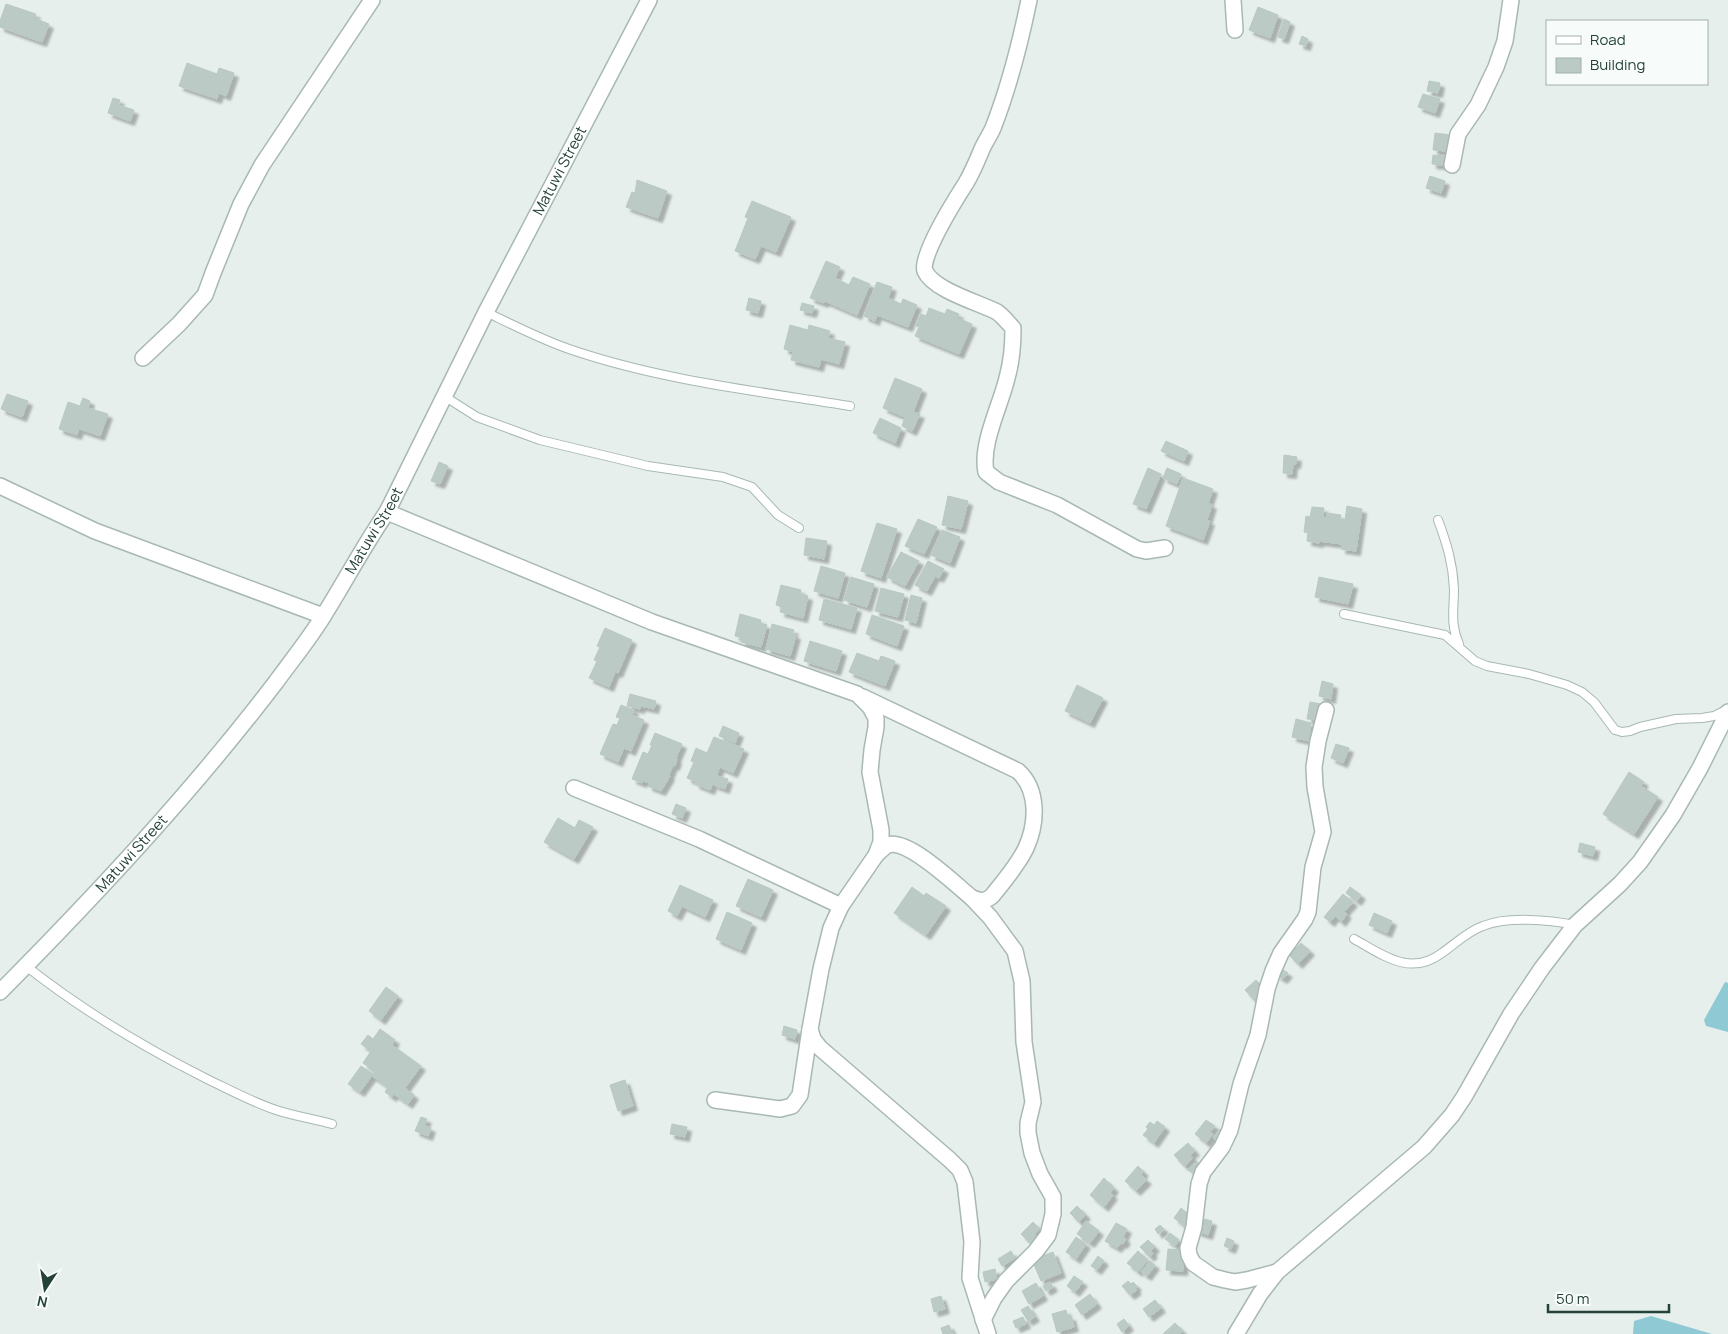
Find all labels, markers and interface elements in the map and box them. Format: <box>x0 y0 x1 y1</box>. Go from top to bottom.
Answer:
legend <box>1546 20 1708 85</box>
text: Road <box>1590 29 1626 50</box>
text: Building <box>1590 54 1645 75</box>
street label: Matuwi Street <box>527 122 591 219</box>
street label: Matuwi Street <box>340 483 408 578</box>
street label: Matuwi Street <box>90 810 172 897</box>
north arrow <box>20 1264 70 1314</box>
scale bar <box>1548 1282 1669 1314</box>
text: 50 m <box>1556 1288 1590 1309</box>
text: N <box>35 1292 49 1313</box>

